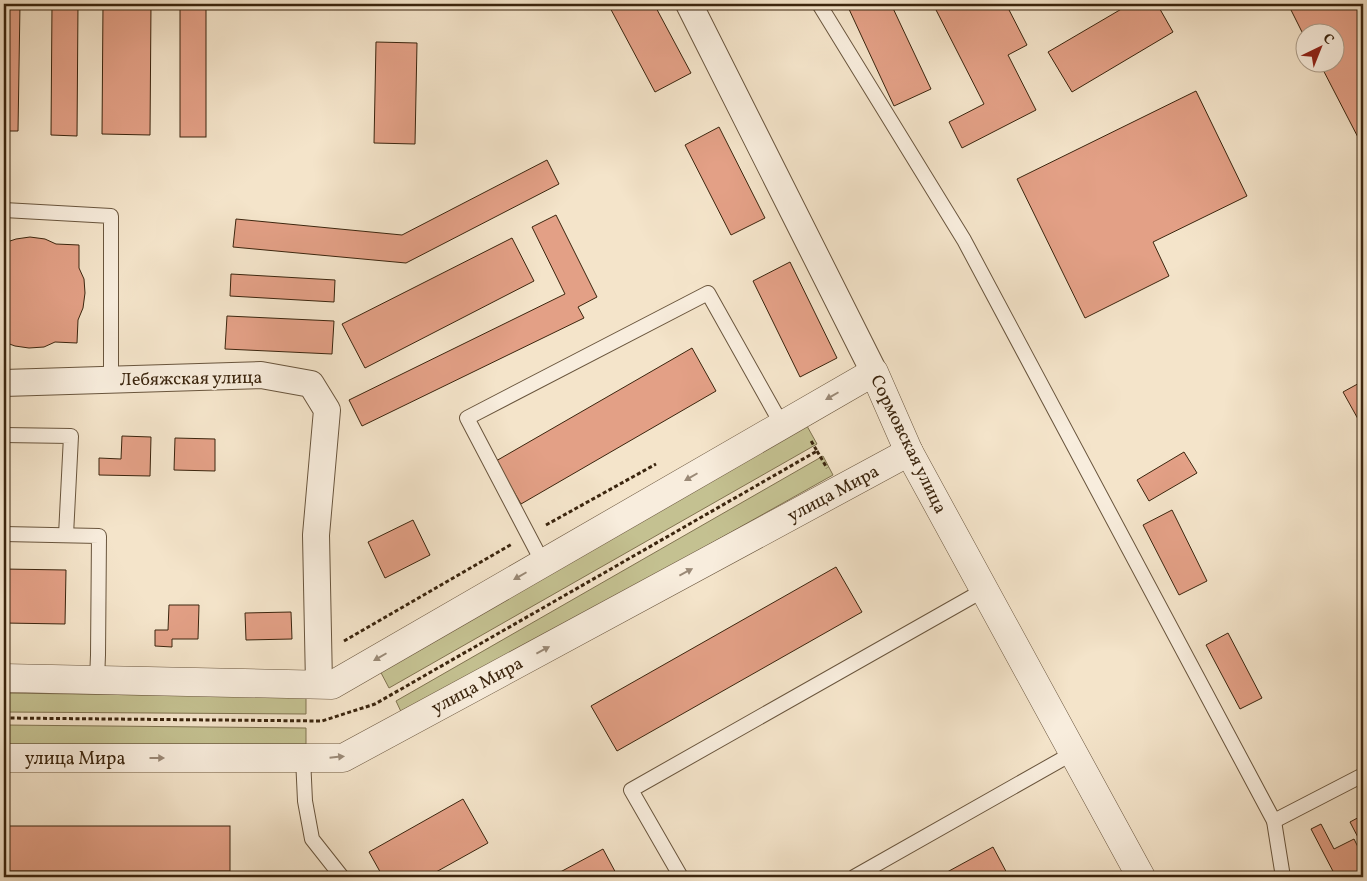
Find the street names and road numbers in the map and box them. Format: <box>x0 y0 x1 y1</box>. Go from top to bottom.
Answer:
street label: Лебяжская улица <box>119 366 263 393</box>
street label: Сормовская улица <box>863 371 952 518</box>
street label: улица Мира <box>783 460 884 529</box>
street label: улица Мира <box>427 652 528 721</box>
street label: улица Мира <box>25 747 125 772</box>

